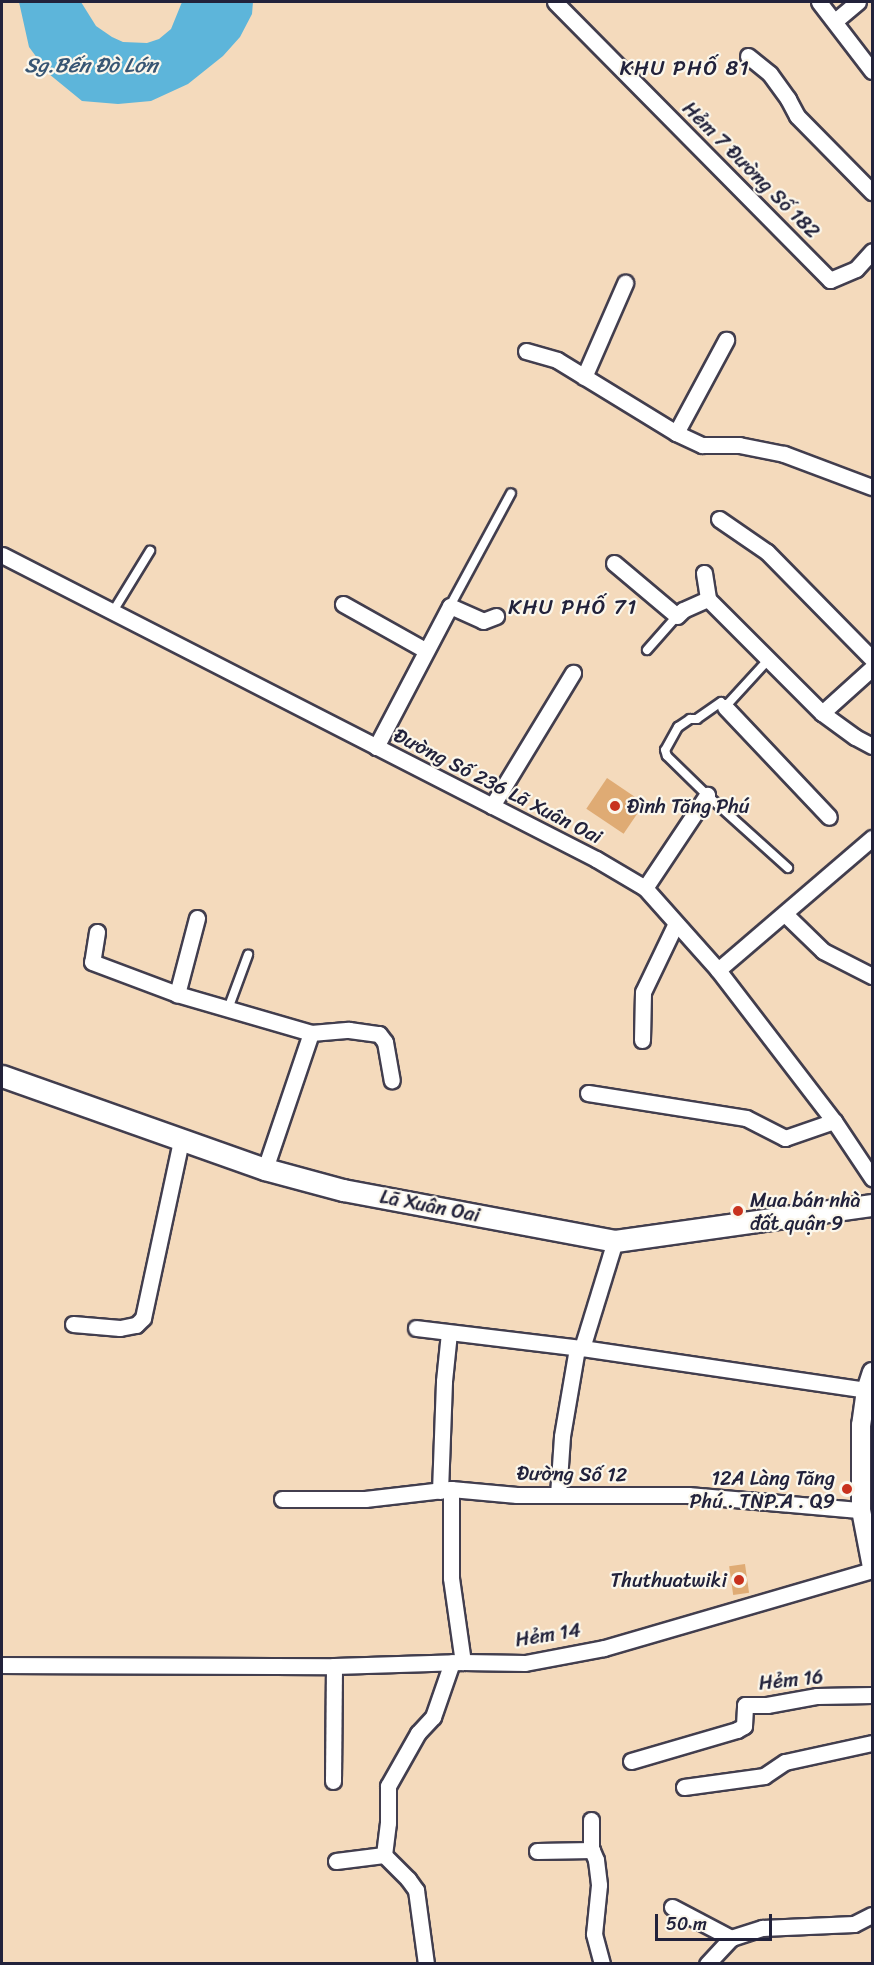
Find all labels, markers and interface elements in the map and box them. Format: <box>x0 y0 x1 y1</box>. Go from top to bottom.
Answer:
water label: Sg.Bến Đò Lớn <box>24 52 158 78</box>
district label: KHU PHỐ 81 <box>620 55 750 81</box>
street label: Hẻm 7 Đường Số 182 <box>677 96 825 244</box>
district label: KHU PHỐ 71 <box>508 594 638 620</box>
street label: Đường Số 236 Lã Xuân Oai <box>390 723 606 849</box>
place label: Đình Tăng Phú <box>627 794 750 818</box>
marker: Đình Tăng Phú <box>608 799 622 813</box>
street label: Lã Xuân Oai <box>378 1185 482 1227</box>
place label: Mua bán nhà đất quận 9 <box>750 1188 861 1235</box>
marker: Mua bán nhà đất quận 9 <box>731 1204 745 1218</box>
street label: Đường Số 12 <box>517 1461 627 1487</box>
place label: 12A Làng Tăng Phú . TNP.A . Q9 <box>688 1466 835 1513</box>
marker: 12A Làng Tăng Phú . TNP.A . Q9 <box>840 1482 854 1496</box>
place label: Thuthuatwiki <box>610 1568 727 1592</box>
marker: Thuthuatwiki <box>732 1573 746 1587</box>
street label: Hẻm 14 <box>513 1618 583 1652</box>
street label: Hẻm 16 <box>757 1665 825 1695</box>
scale bar <box>658 1902 775 1940</box>
text: 50 m <box>666 1908 707 1940</box>

